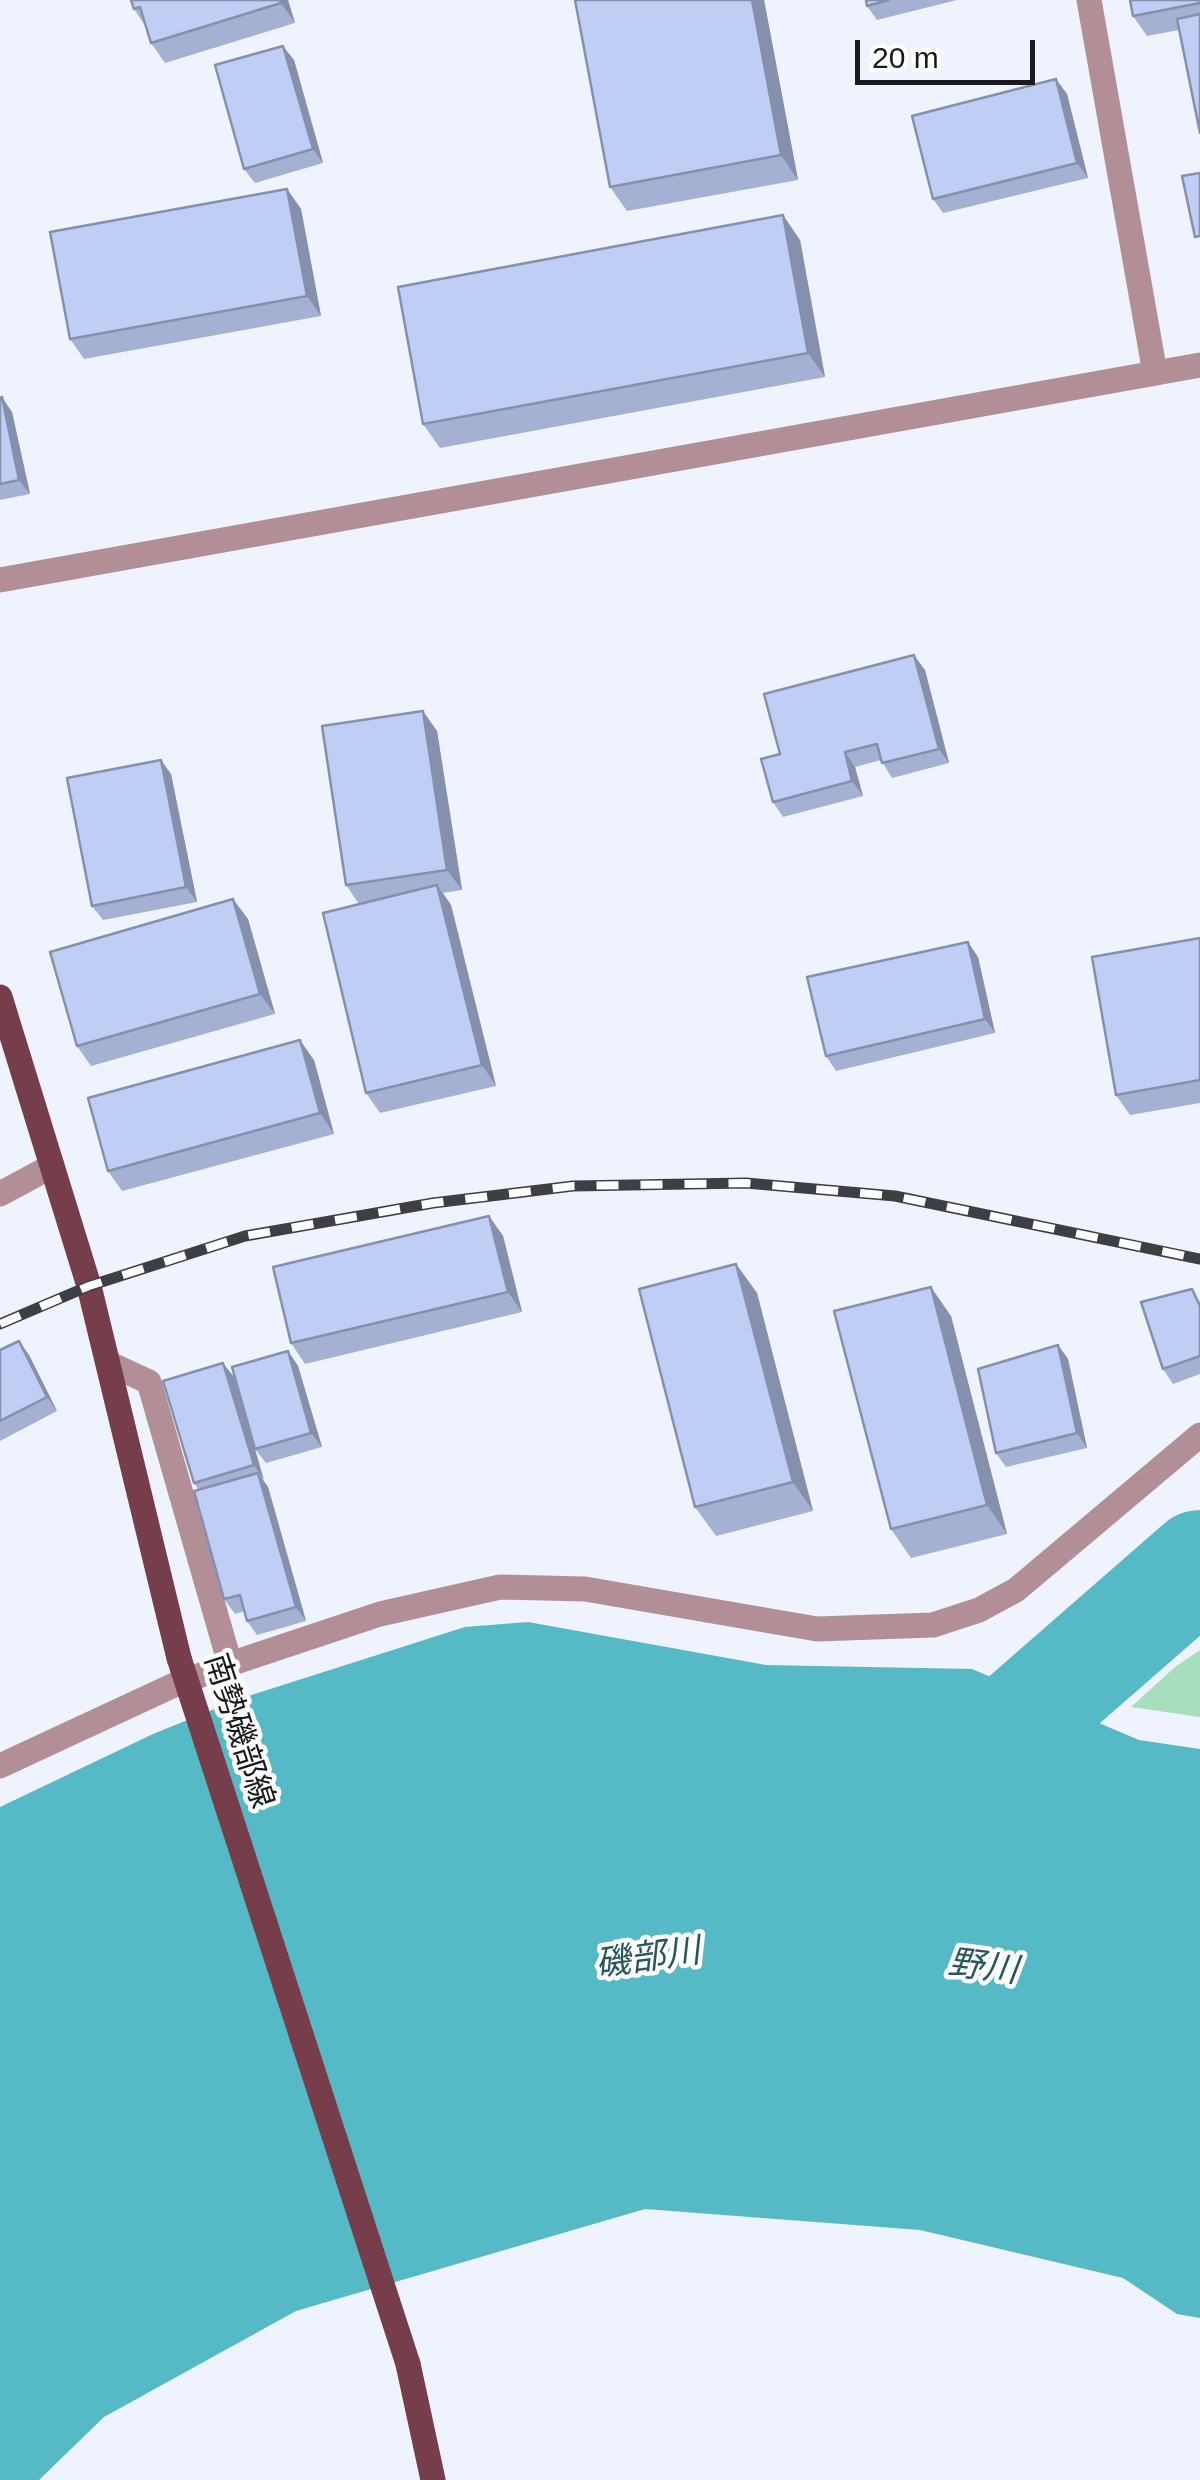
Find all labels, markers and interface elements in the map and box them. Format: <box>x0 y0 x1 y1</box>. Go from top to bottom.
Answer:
scale bar <box>860 20 1040 82</box>
text: 20 m <box>872 41 939 74</box>
street label: 南勢磯部線 <box>195 1649 281 1813</box>
water label: 磯部川 <box>593 1931 703 1987</box>
water label: 野川 <box>946 1943 1020 1993</box>

